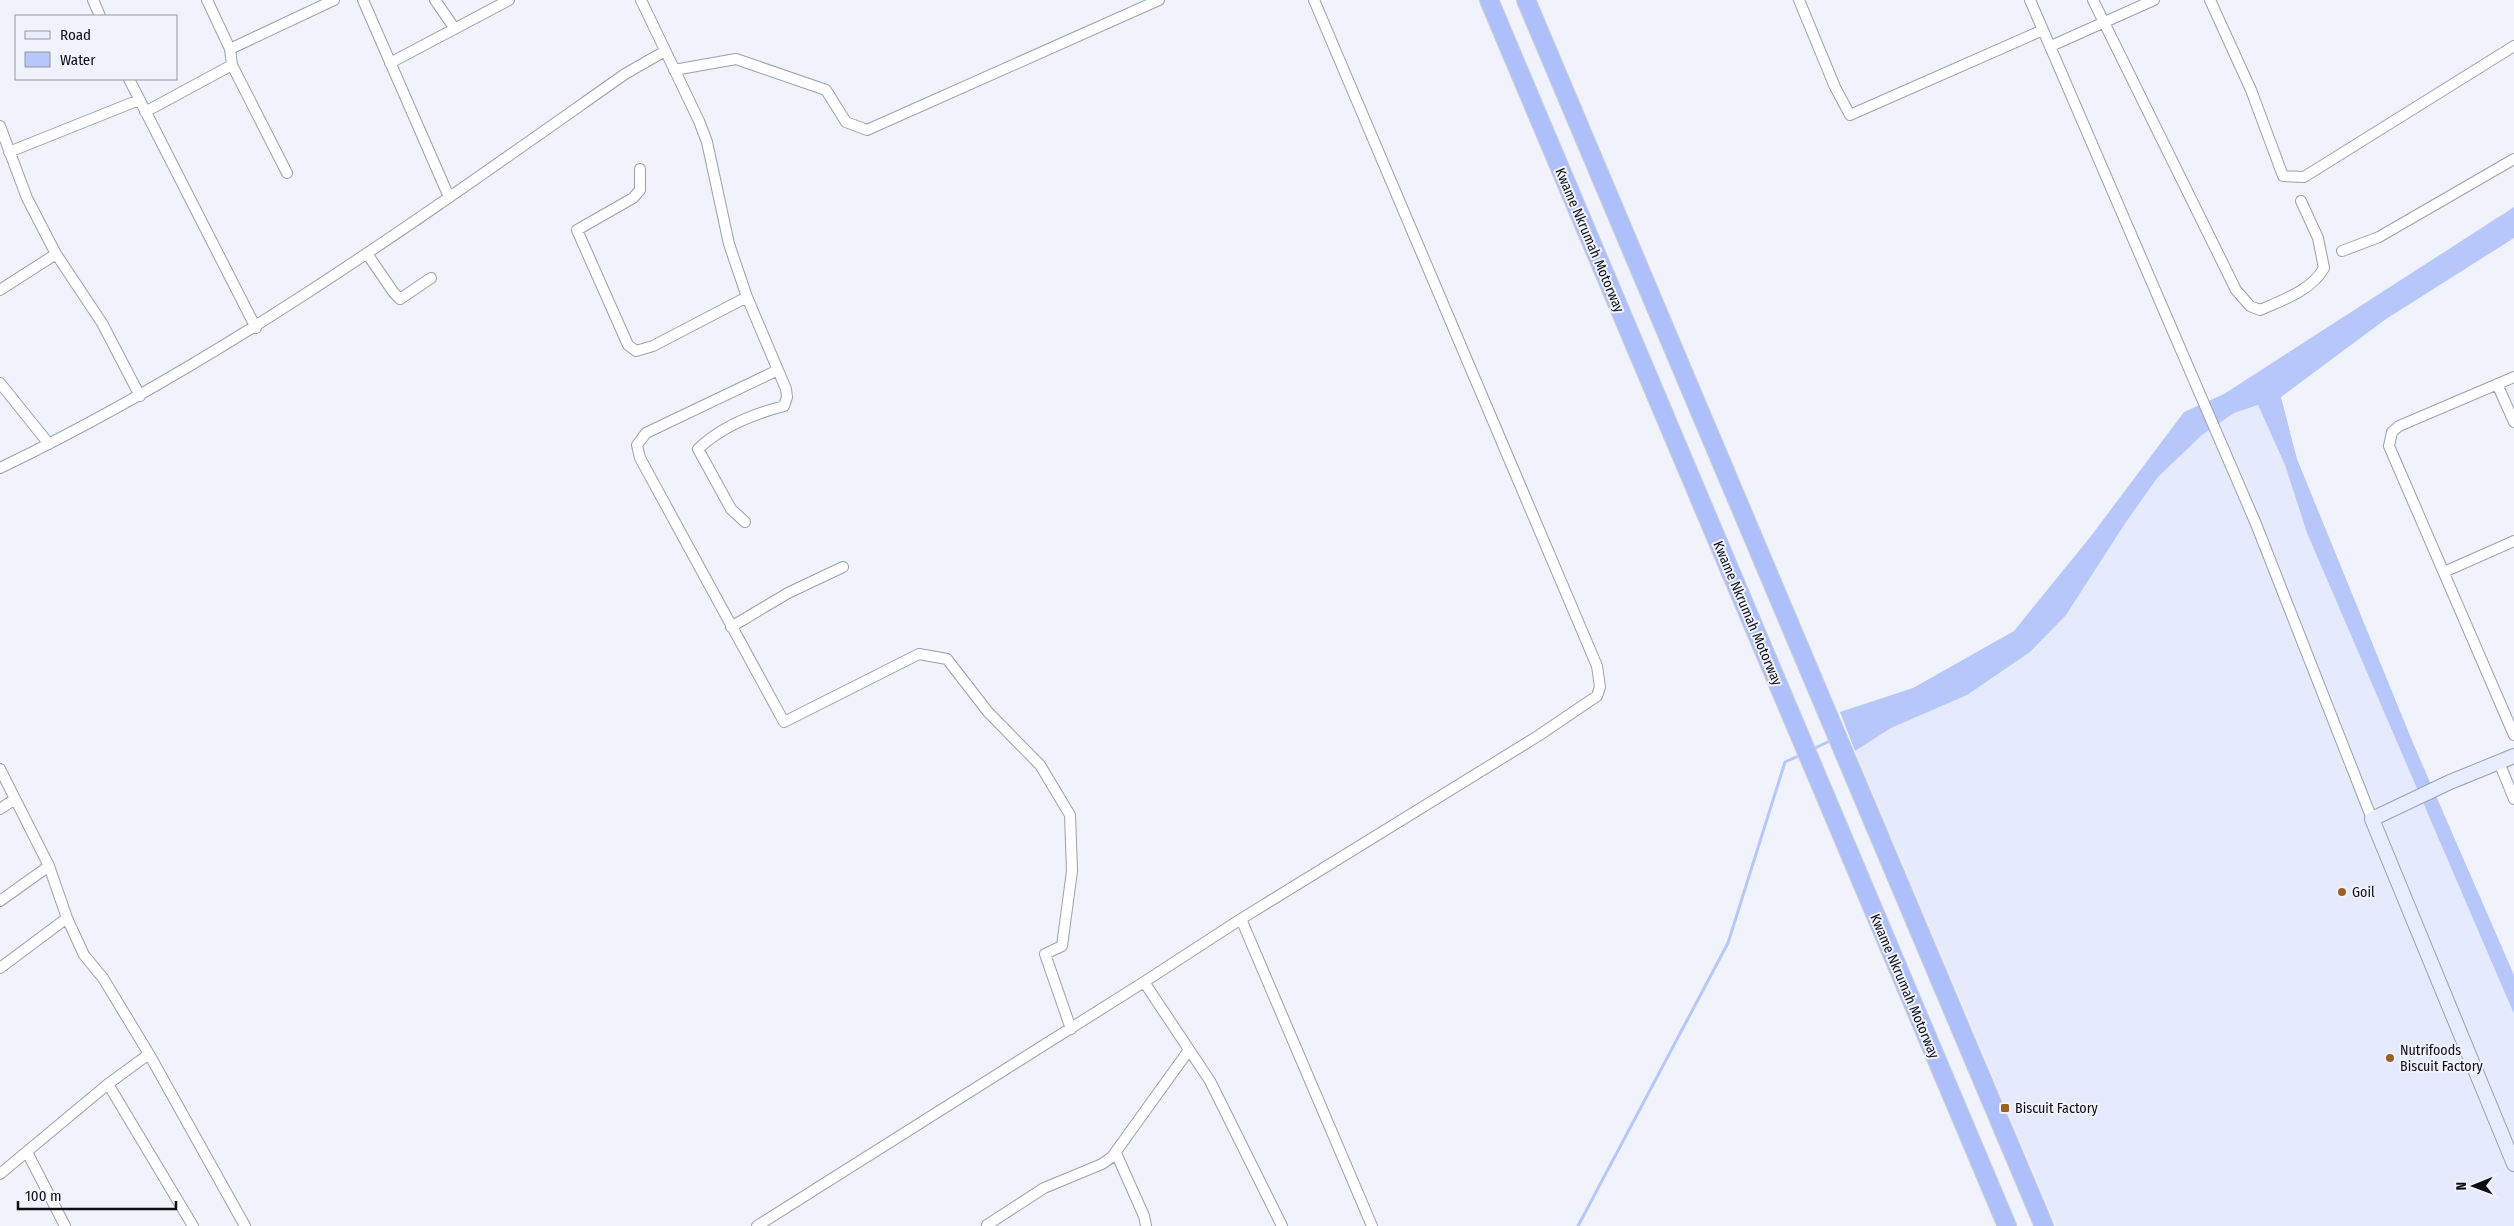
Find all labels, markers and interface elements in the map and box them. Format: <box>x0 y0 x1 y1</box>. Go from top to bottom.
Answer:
legend <box>15 15 178 80</box>
text: Road <box>60 26 91 44</box>
text: Water <box>60 51 96 69</box>
street label: Kwame Nkrumah Motorway <box>1551 165 1628 316</box>
street label: Kwame Nkrumah Motorway <box>1709 538 1786 689</box>
place label: Goil <box>2352 884 2375 901</box>
marker: Goil <box>2336 886 2348 898</box>
street label: Kwame Nkrumah Motorway <box>1866 911 1943 1062</box>
place label: Nutrifoods Biscuit Factory <box>2400 1042 2484 1075</box>
marker: Nutrifoods Biscuit Factory <box>2384 1052 2396 1064</box>
place label: Biscuit Factory <box>2015 1100 2099 1117</box>
marker: Biscuit Factory <box>1999 1102 2011 1114</box>
north arrow <box>2449 1161 2499 1211</box>
scale bar <box>18 1178 175 1210</box>
text: N <box>2453 1182 2470 1191</box>
text: 100 m <box>25 1187 62 1205</box>

